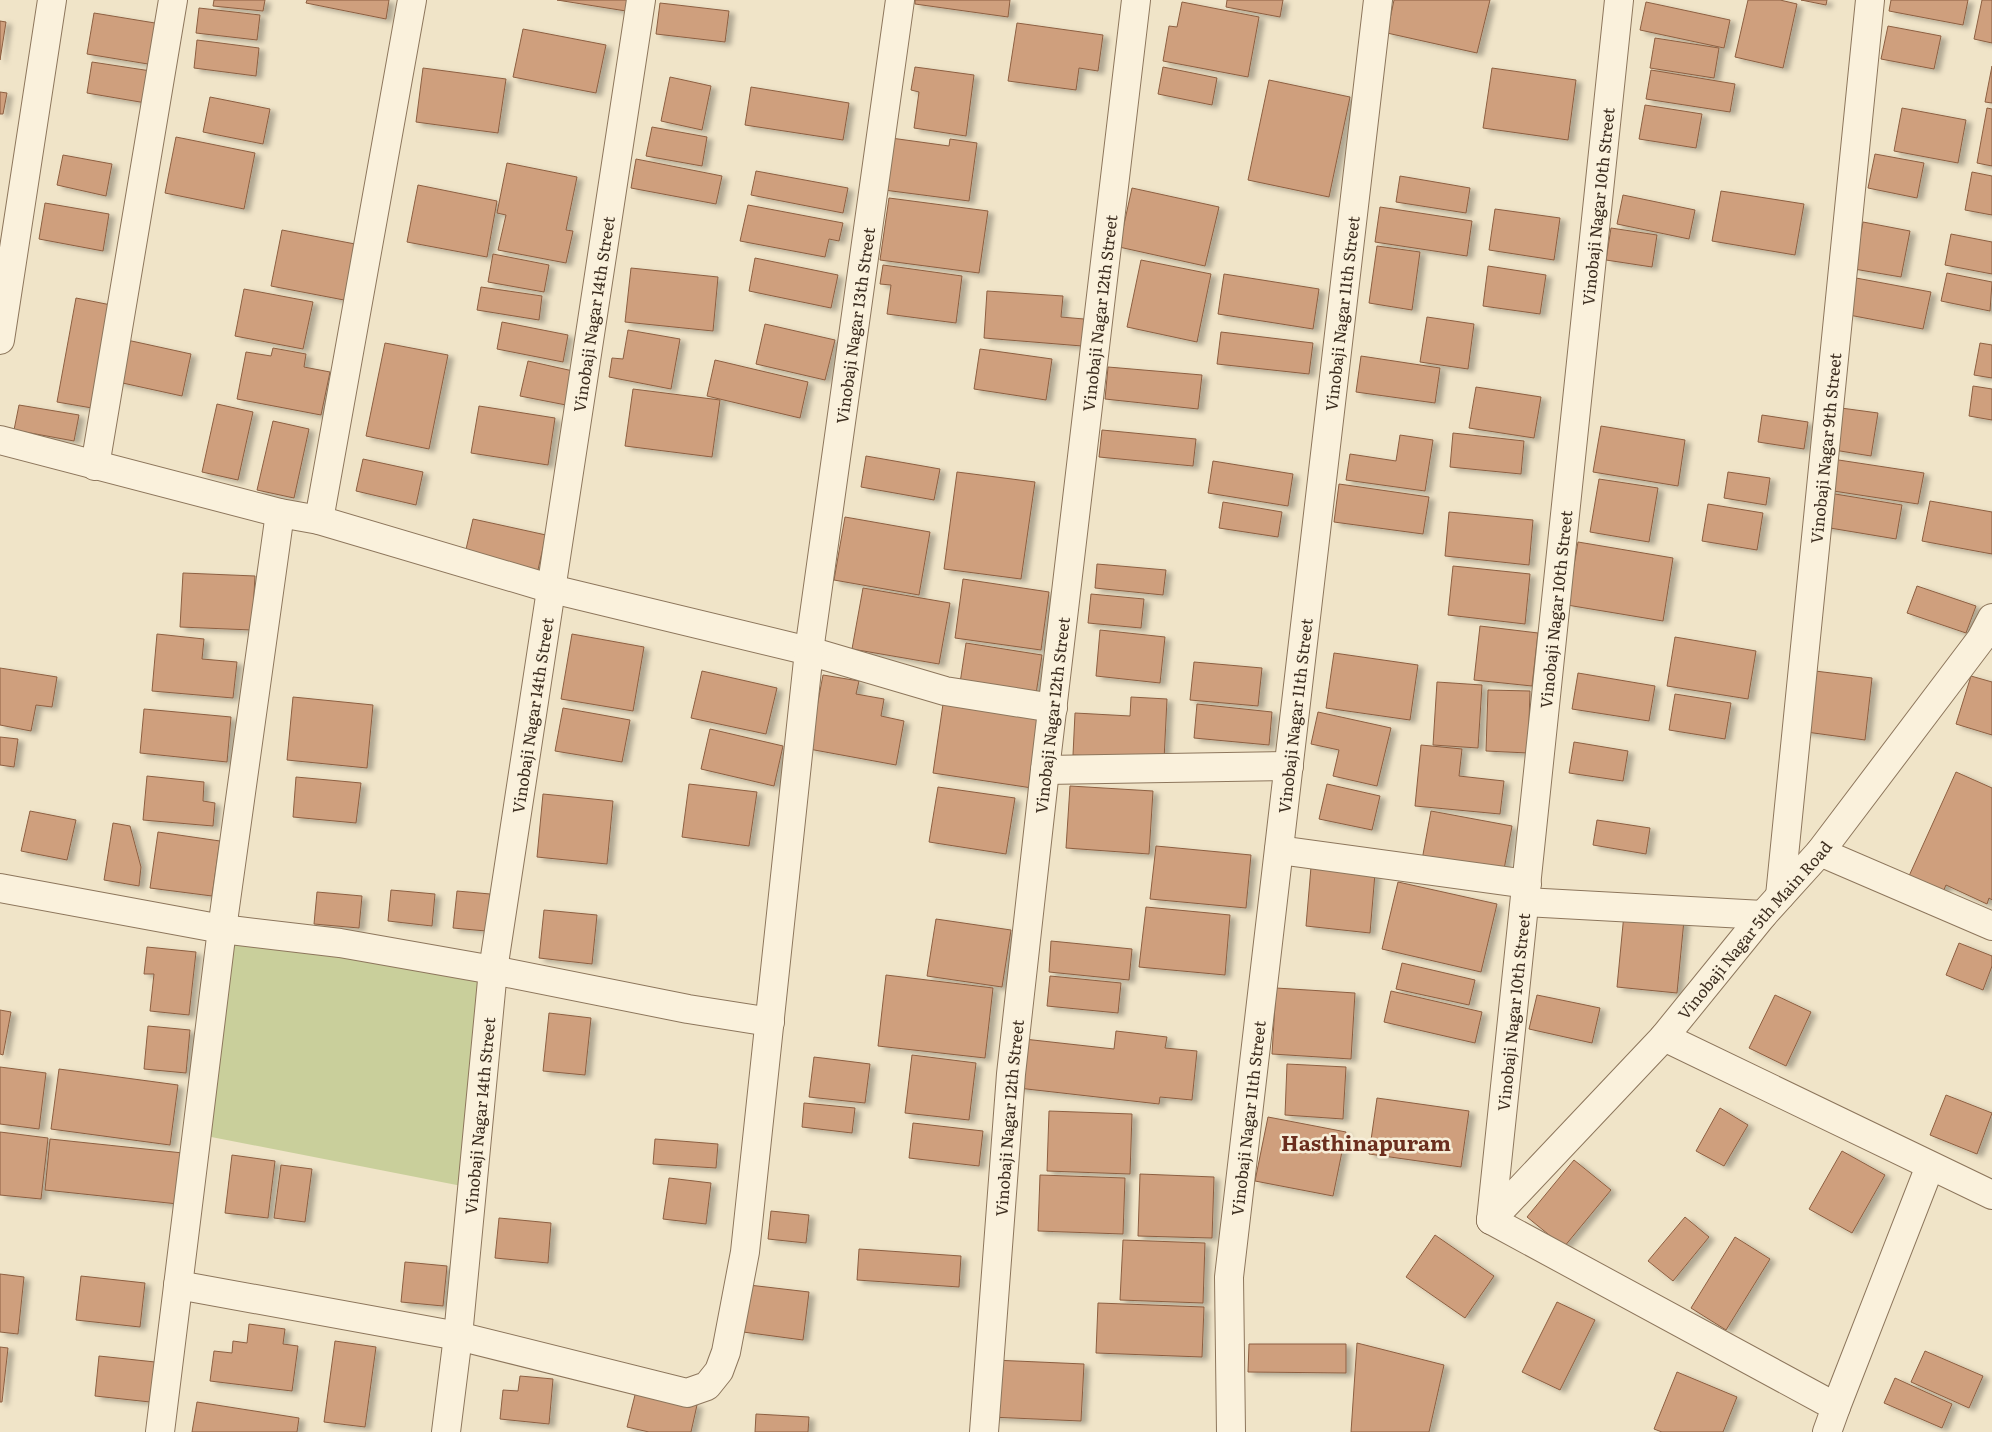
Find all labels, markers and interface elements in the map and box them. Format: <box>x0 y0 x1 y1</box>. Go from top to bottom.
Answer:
street label: Vinobaji Nagar 10th Street <box>1575 106 1620 307</box>
street label: Vinobaji Nagar 12th Street <box>1075 213 1123 413</box>
street label: Vinobaji Nagar 14th Street <box>566 214 620 414</box>
street label: Vinobaji Nagar 11th Street <box>1318 214 1365 412</box>
street label: Vinobaji Nagar 13th Street <box>829 225 880 426</box>
street label: Vinobaji Nagar 9th Street <box>1803 351 1847 545</box>
street label: Vinobaji Nagar 10th Street <box>1533 509 1577 710</box>
street label: Vinobaji Nagar 14th Street <box>505 615 559 815</box>
street label: Vinobaji Nagar 12th Street <box>1028 615 1075 815</box>
street label: Vinobaji Nagar 11th Street <box>1271 616 1318 815</box>
street label: Vinobaji Nagar 5th Main Road <box>1671 835 1837 1024</box>
street label: Vinobaji Nagar 10th Street <box>1490 911 1535 1112</box>
street label: Vinobaji Nagar 14th Street <box>458 1016 500 1215</box>
street label: Vinobaji Nagar 12th Street <box>988 1018 1029 1217</box>
street label: Vinobaji Nagar 11th Street <box>1224 1019 1271 1217</box>
district label: Hasthinapuram <box>1281 1126 1451 1157</box>

